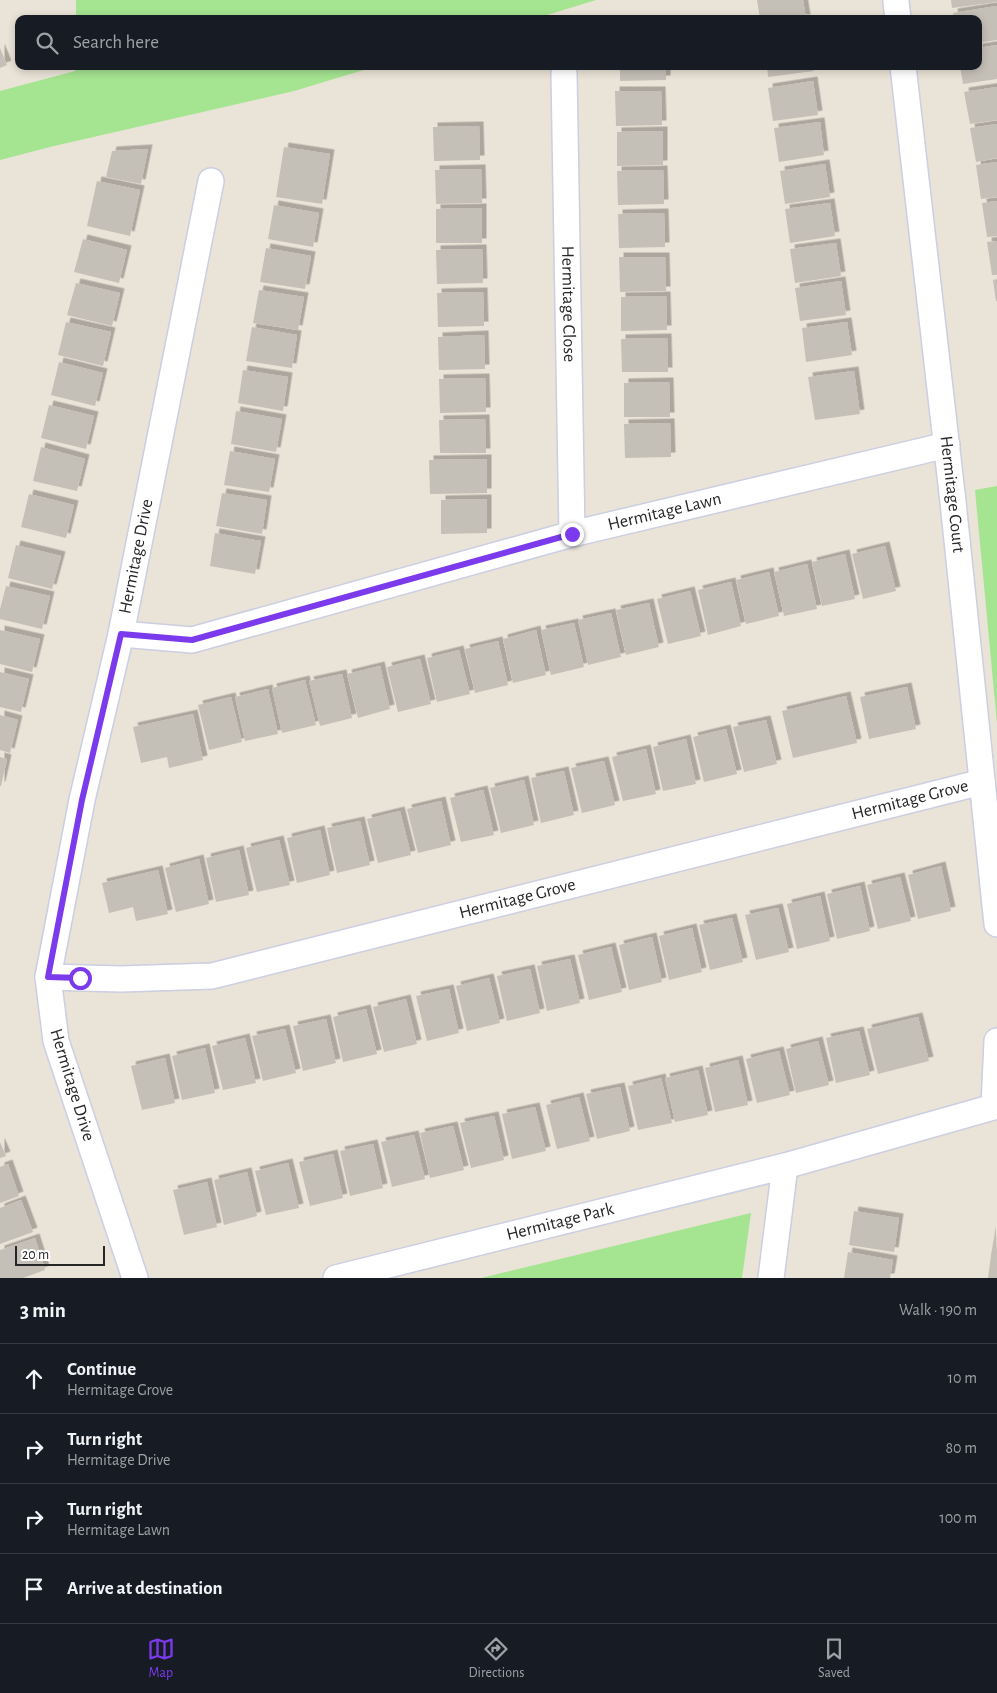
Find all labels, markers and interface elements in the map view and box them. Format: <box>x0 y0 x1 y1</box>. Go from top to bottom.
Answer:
search box <box>15 15 982 70</box>
icon: search <box>33 29 61 57</box>
text: Search here <box>73 33 159 52</box>
street label: Hermitage Close <box>558 245 578 362</box>
street label: Hermitage Court <box>936 435 967 554</box>
street label: Hermitage Lawn <box>606 490 723 534</box>
street label: Hermitage Drive <box>116 498 157 615</box>
route end <box>561 523 584 546</box>
street label: Hermitage Grove <box>850 777 970 823</box>
street label: Hermitage Grove <box>457 876 578 922</box>
route start <box>69 967 92 990</box>
street label: Hermitage Drive <box>46 1027 98 1143</box>
street label: Hermitage Park <box>505 1200 616 1244</box>
scale bar <box>15 1243 105 1266</box>
text: 20 m <box>22 1248 49 1262</box>
text: 3 min <box>20 1300 66 1321</box>
text: Walk · 190 m <box>899 1302 977 1318</box>
text: Continue <box>67 1360 136 1379</box>
icon: ahead <box>20 1365 48 1393</box>
text: 10 m <box>948 1370 977 1386</box>
text: Hermitage Grove <box>67 1382 173 1398</box>
text: Turn right <box>67 1430 142 1449</box>
icon: right <box>20 1435 48 1463</box>
text: 80 m <box>946 1440 977 1456</box>
text: Hermitage Drive <box>67 1452 170 1468</box>
text: Turn right <box>67 1500 142 1519</box>
icon: right <box>20 1505 48 1533</box>
text: 100 m <box>939 1510 977 1526</box>
text: Hermitage Lawn <box>67 1522 170 1538</box>
icon: arrive <box>20 1575 48 1603</box>
text: Arrive at destination <box>67 1579 223 1598</box>
tab: Map <box>147 1635 175 1682</box>
tab: Directions <box>469 1635 524 1682</box>
tab: Saved <box>818 1635 850 1682</box>

